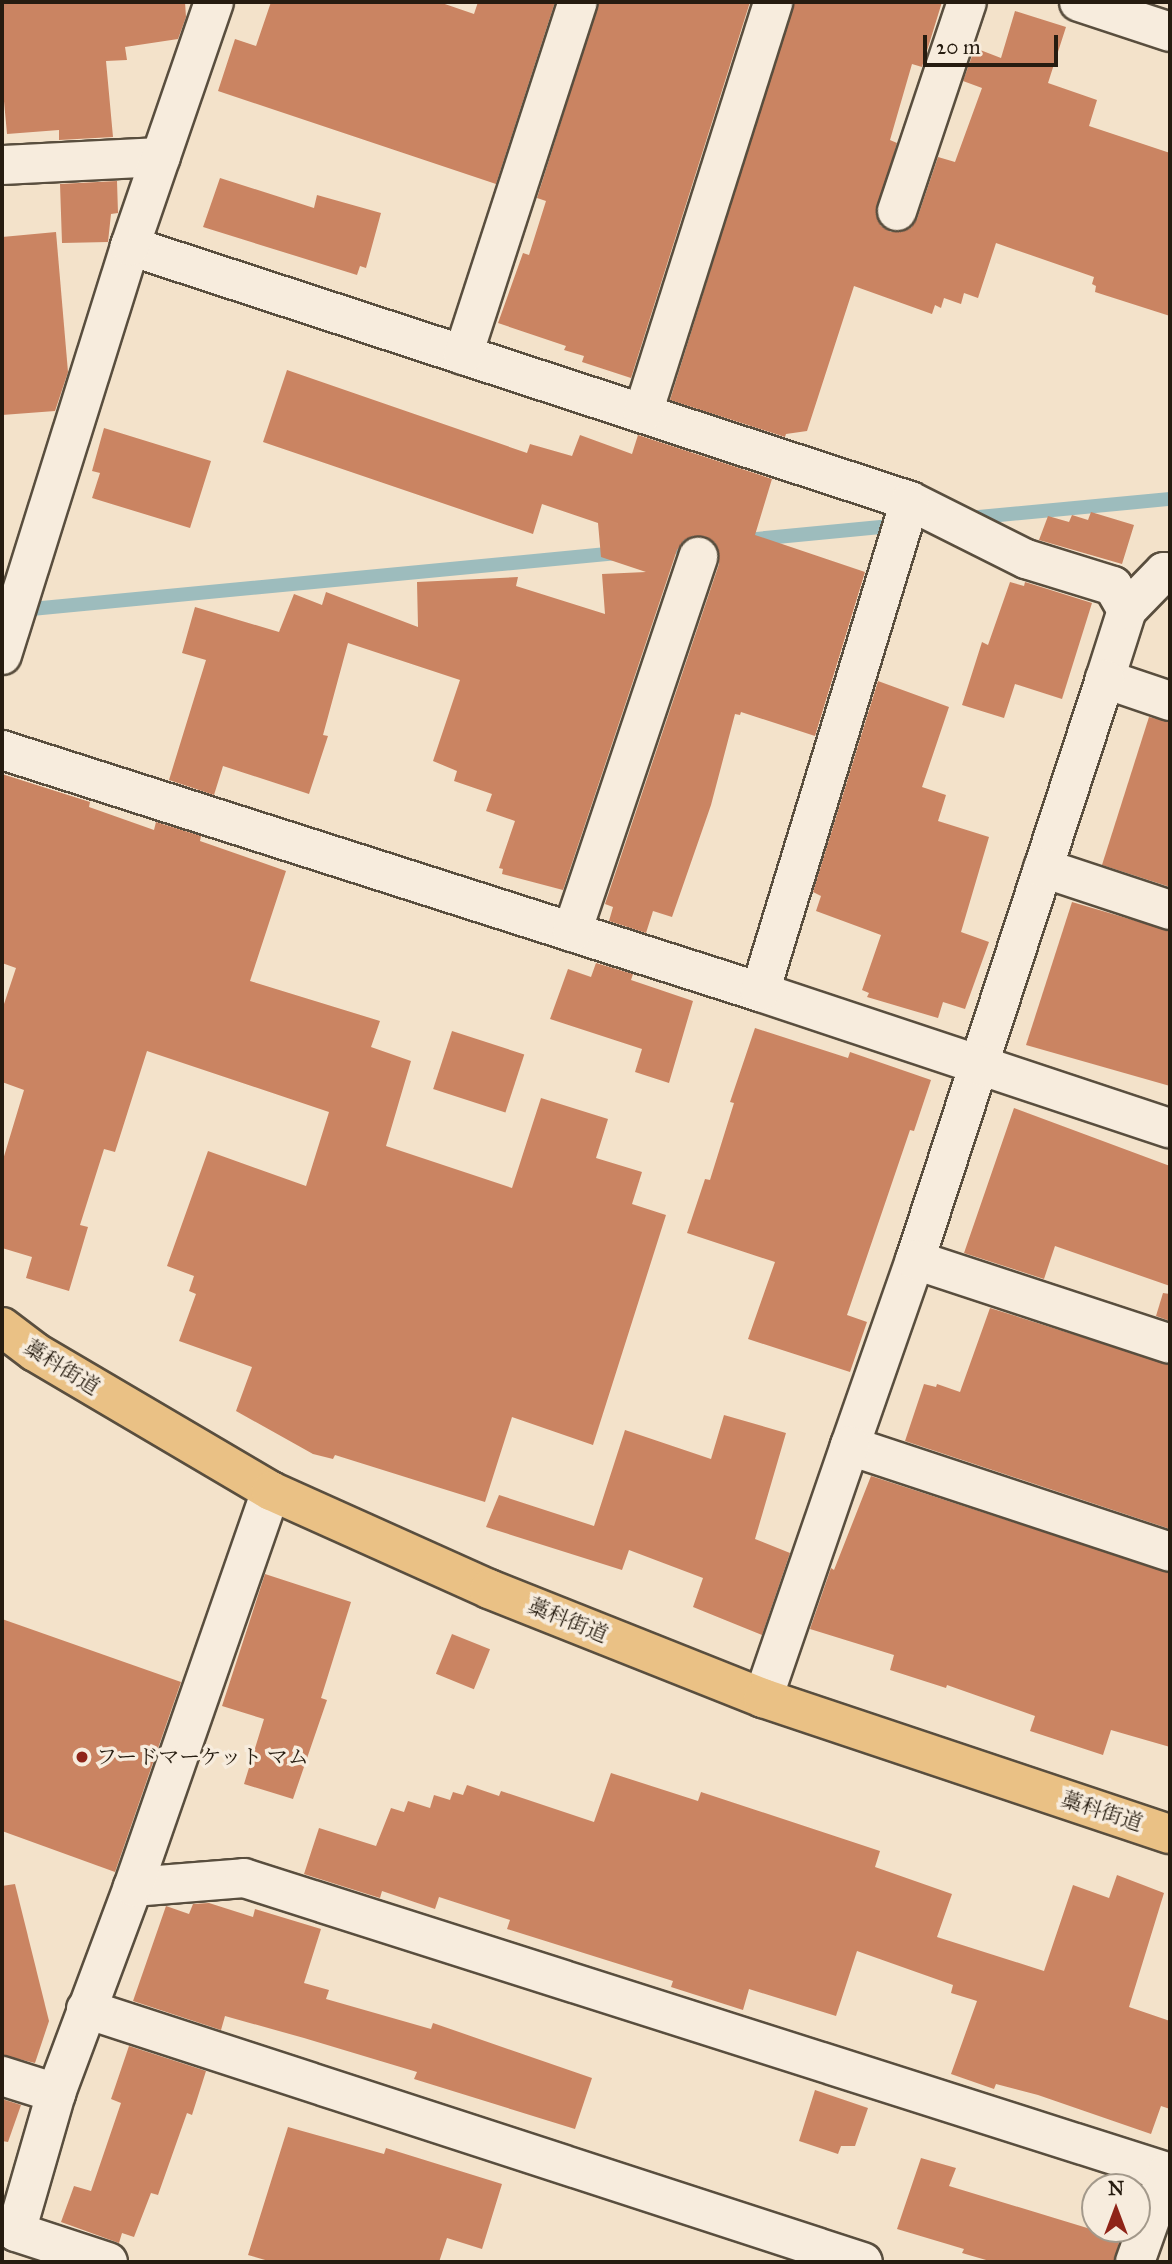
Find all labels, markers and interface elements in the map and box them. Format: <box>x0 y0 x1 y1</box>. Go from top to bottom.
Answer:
scale bar <box>927 21 1062 65</box>
text: 20 m <box>936 34 981 60</box>
street label: 藁科街道 <box>20 1334 104 1400</box>
street label: 藁科街道 <box>524 1593 612 1647</box>
place label: フードマーケット マム <box>96 1744 310 1770</box>
marker: フードマーケット マム <box>74 1749 90 1765</box>
street label: 藁科街道 <box>1058 1786 1146 1836</box>
north arrow <box>1081 2173 1151 2243</box>
text: N <box>1108 2177 1124 2200</box>

